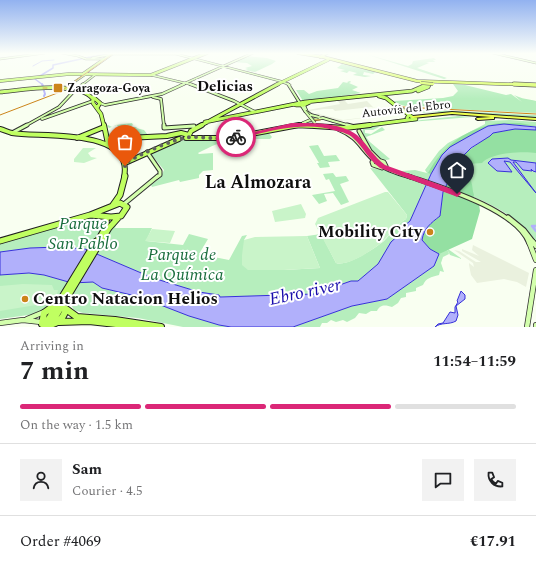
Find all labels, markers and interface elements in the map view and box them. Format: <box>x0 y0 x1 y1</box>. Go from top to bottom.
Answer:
district label: Delicias <box>197 75 253 98</box>
place label: Zaragoza-Goya <box>67 79 151 98</box>
marker: Zaragoza-Goya <box>52 82 64 94</box>
street label: Autovía del Ebro <box>361 95 451 123</box>
courier <box>216 117 256 157</box>
pin <box>108 125 142 166</box>
icon: bike <box>225 126 247 148</box>
icon: bag <box>114 131 136 153</box>
pin <box>440 153 474 194</box>
icon: home <box>446 159 468 181</box>
district label: La Almozara <box>205 169 312 196</box>
park label: Parque San Pablo <box>48 211 118 257</box>
place label: Mobility City <box>318 219 423 245</box>
marker: Mobility City <box>425 227 435 237</box>
park label: Parque de La Química <box>140 242 224 288</box>
water label: Ebro river <box>267 271 344 313</box>
place label: Centro Natacion Helios <box>33 286 218 312</box>
marker: Centro Natacion Helios <box>20 294 30 304</box>
text: Arriving in <box>20 336 84 356</box>
text: 11:54–11:59 <box>433 350 516 373</box>
text: 7 min <box>20 351 89 391</box>
text: On the way · 1.5 km <box>20 415 133 435</box>
text: Sam <box>72 458 102 481</box>
button: person <box>20 459 62 501</box>
button: chat <box>422 459 464 501</box>
button: phone <box>474 459 516 501</box>
text: Courier · 4.5 <box>72 481 142 501</box>
text: Order #4069 <box>20 530 101 553</box>
text: €17.91 <box>470 530 516 553</box>

